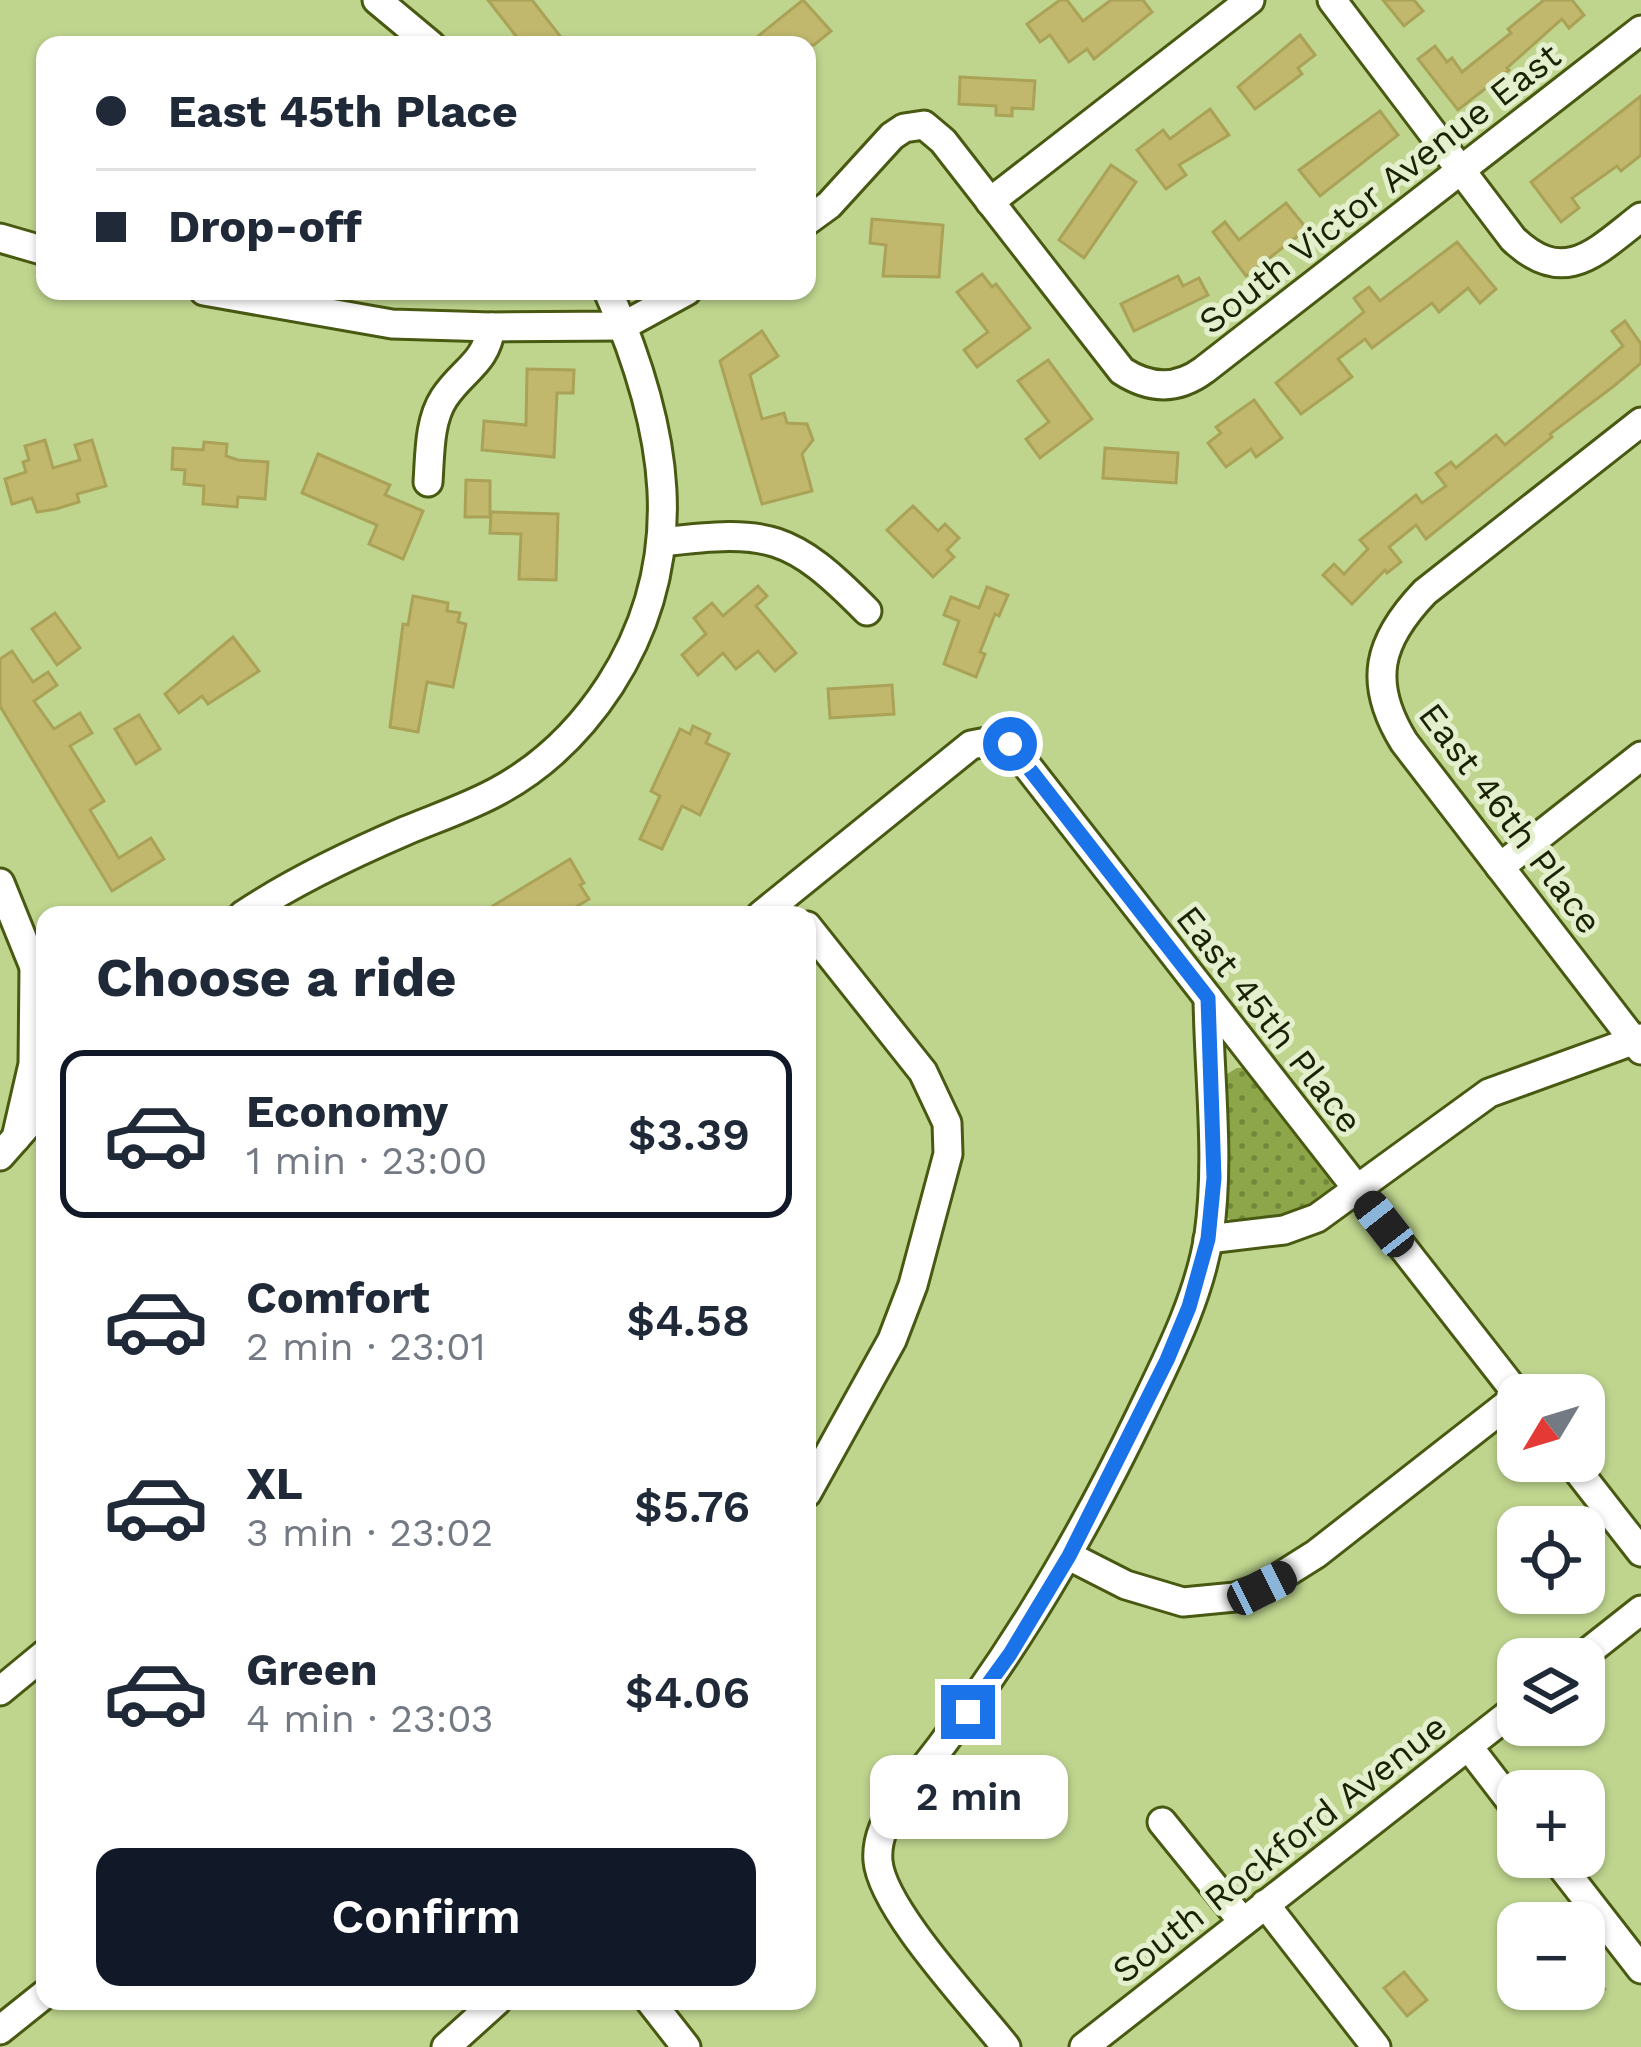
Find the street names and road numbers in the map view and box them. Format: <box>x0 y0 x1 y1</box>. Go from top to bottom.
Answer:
street label: South Victor Avenue East <box>1191 35 1569 343</box>
street label: East 46th Place <box>1410 695 1610 942</box>
street label: East 45th Place <box>1168 898 1371 1142</box>
street label: South Rockford Avenue <box>1104 1705 1455 1992</box>

